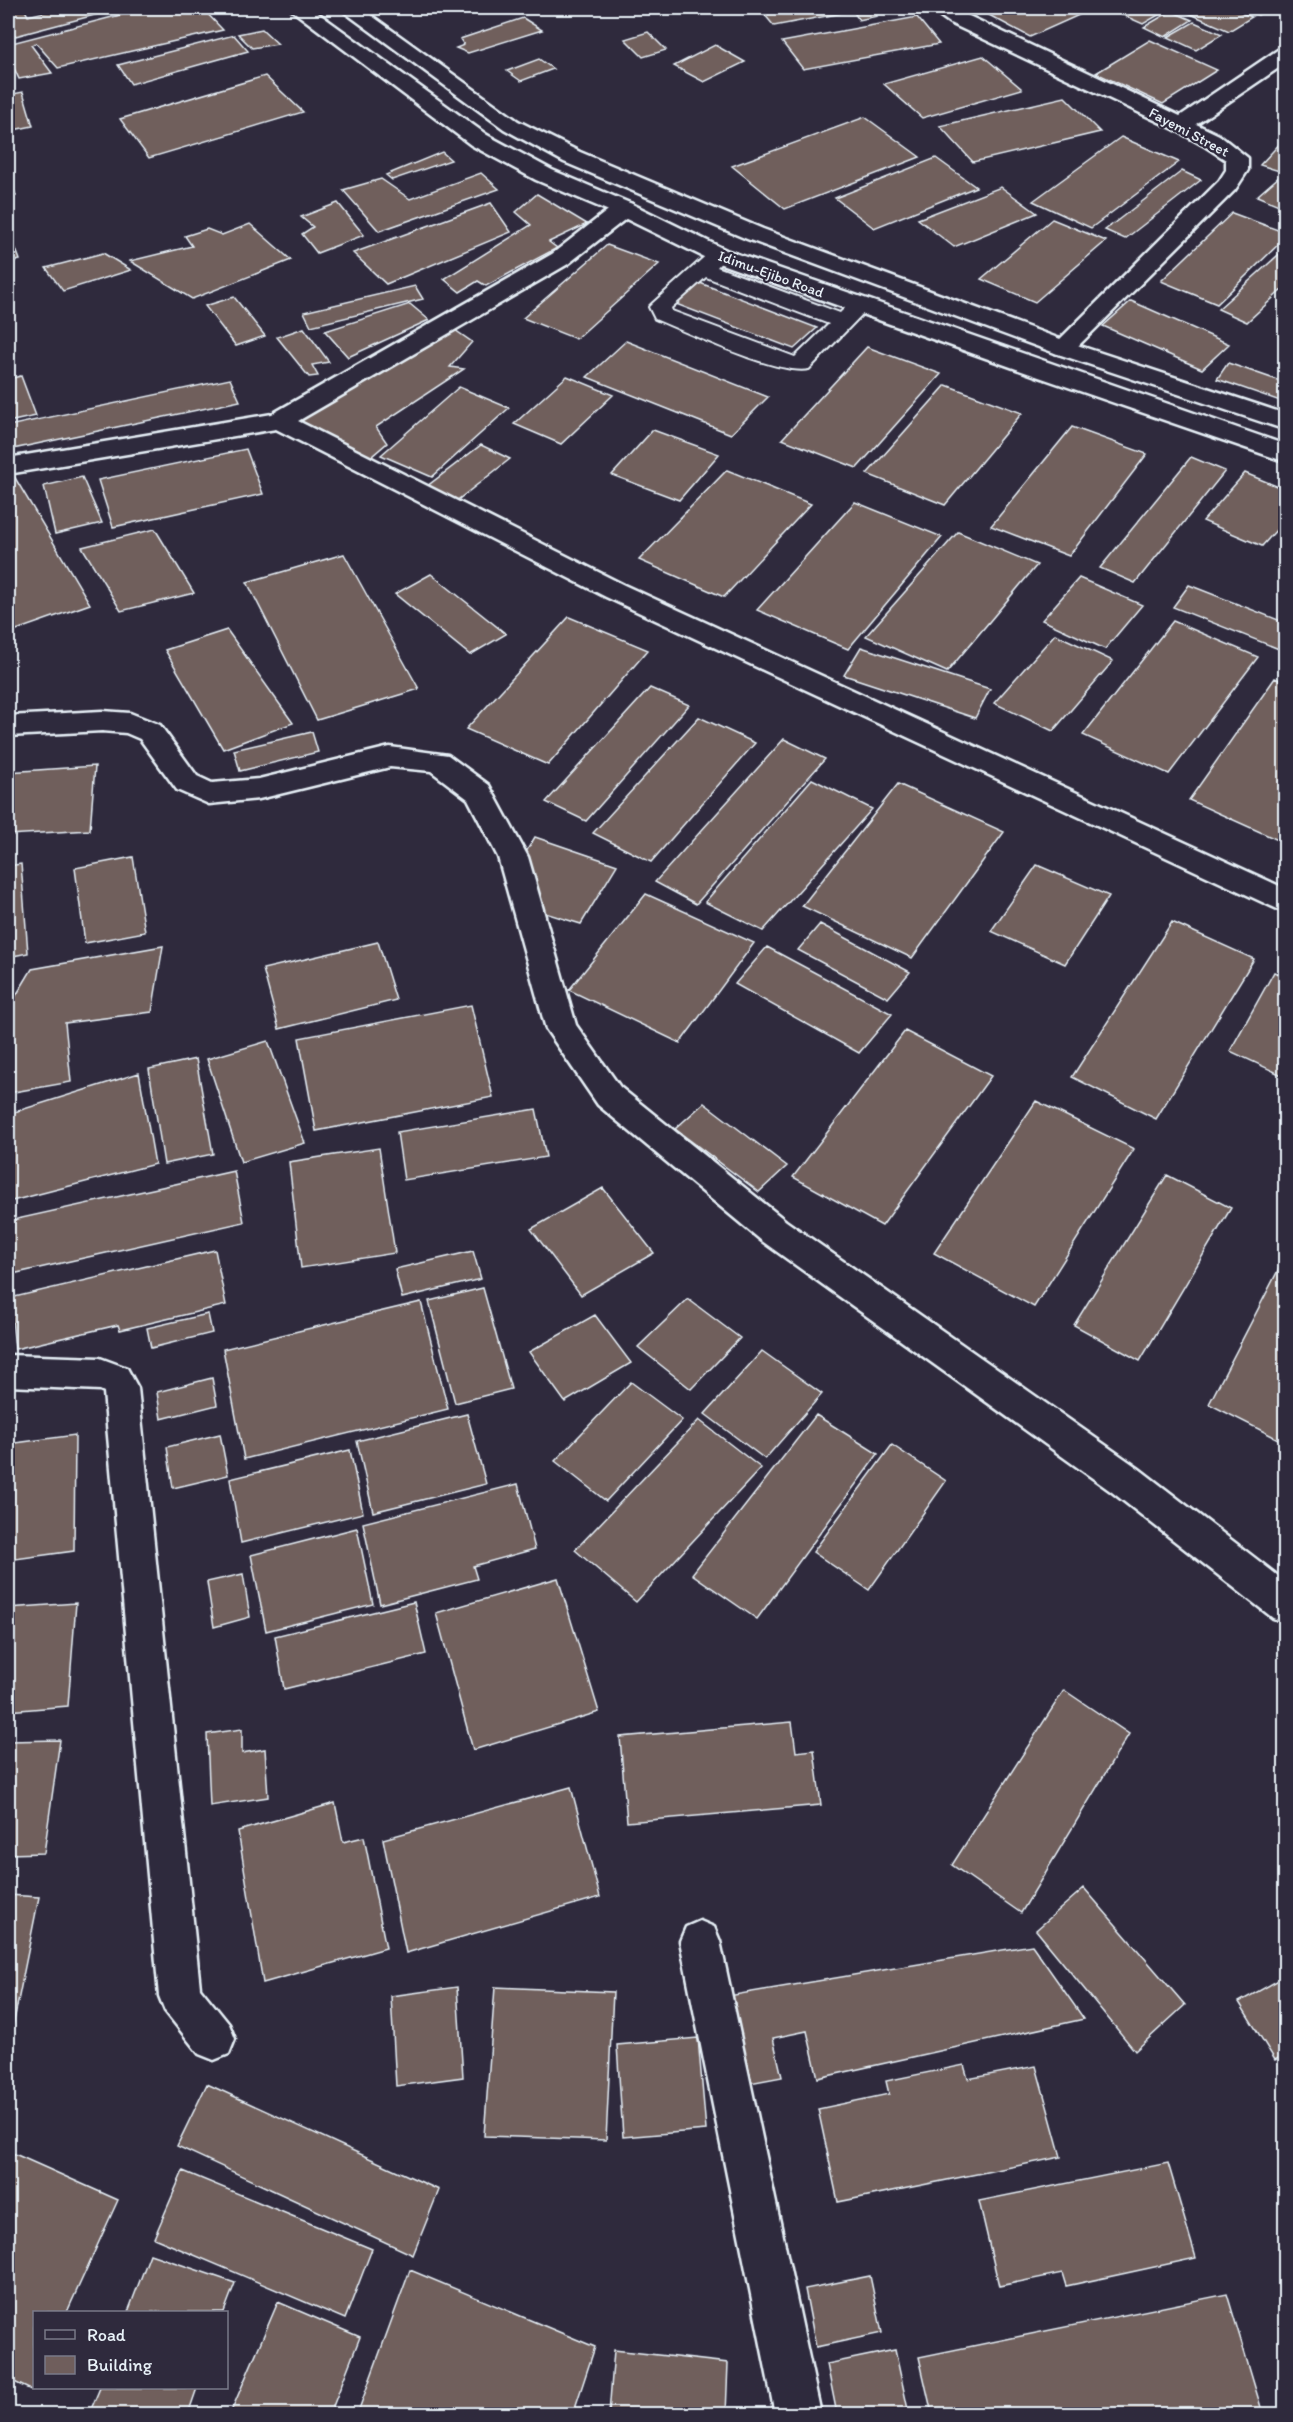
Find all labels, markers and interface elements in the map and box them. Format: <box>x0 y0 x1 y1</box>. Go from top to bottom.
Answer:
street label: Fayemi Street <box>1146 103 1233 161</box>
street label: Idimu-Ejibo Road <box>716 247 826 301</box>
legend <box>33 2311 228 2389</box>
text: Road <box>87 2324 126 2346</box>
text: Building <box>87 2354 153 2376</box>

